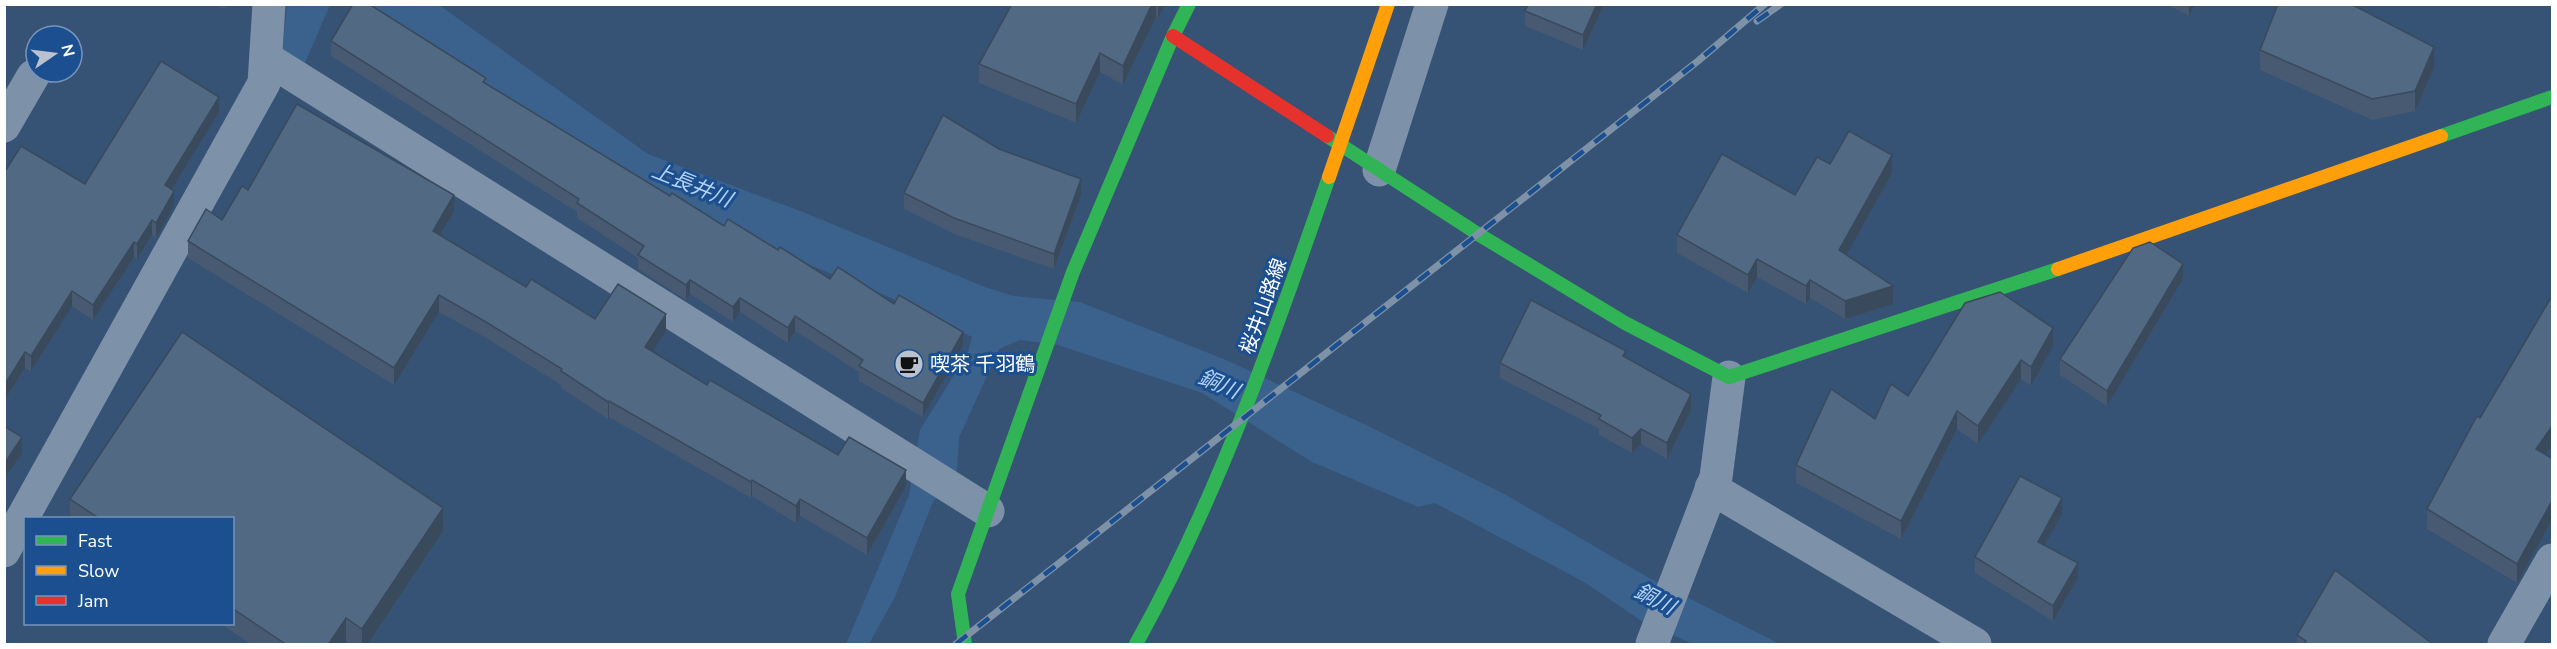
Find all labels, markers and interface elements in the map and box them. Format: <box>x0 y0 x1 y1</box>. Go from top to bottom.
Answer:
north arrow <box>24 24 84 84</box>
text: N <box>55 42 80 59</box>
water label: 上長井川 <box>648 156 738 214</box>
street label: 桜井山路線 <box>1234 255 1293 358</box>
cafe icon: 喫茶 千羽鶴 <box>893 348 925 380</box>
place label: 喫茶 千羽鶴 <box>930 351 1035 378</box>
water label: 銅川 <box>1194 363 1246 406</box>
legend <box>24 517 234 625</box>
text: Fast <box>78 529 113 553</box>
text: Slow <box>78 559 119 583</box>
water label: 銅川 <box>1630 577 1682 622</box>
text: Jam <box>77 589 109 613</box>

